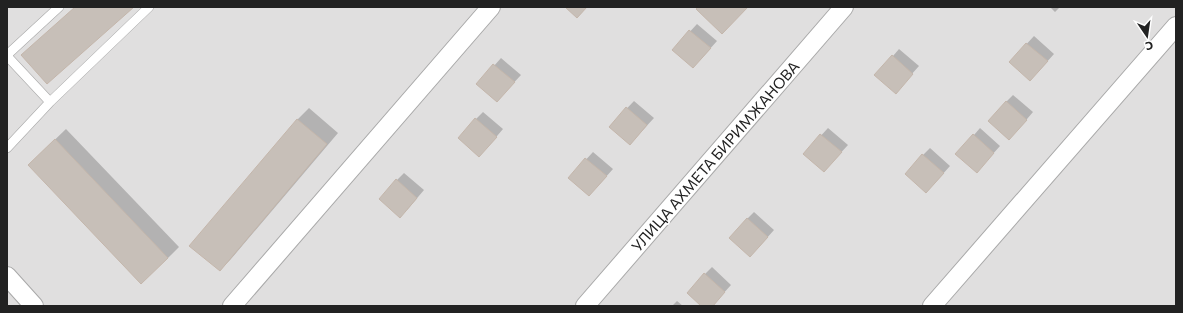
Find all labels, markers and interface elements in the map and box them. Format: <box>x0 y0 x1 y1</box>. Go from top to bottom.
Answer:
north arrow <box>1127 16 1167 56</box>
text: С <box>1144 39 1154 54</box>
street label: УЛИЦА АХМЕТА БИРИМЖАНОВА <box>627 57 803 255</box>

